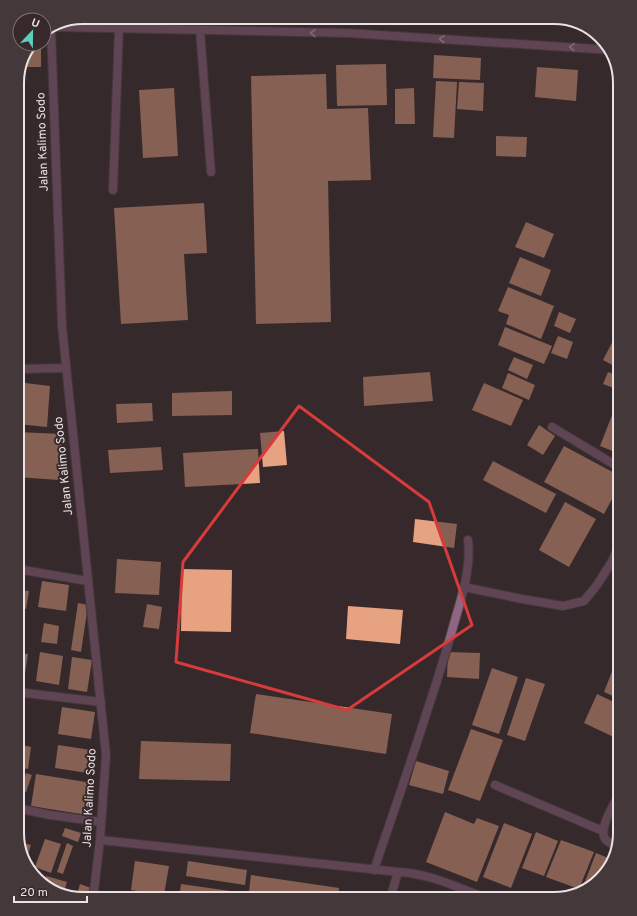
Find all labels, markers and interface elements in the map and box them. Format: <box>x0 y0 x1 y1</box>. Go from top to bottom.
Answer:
north arrow <box>12 12 52 52</box>
text: U <box>29 16 42 32</box>
one-way arrow <box>310 29 316 37</box>
one-way arrow <box>439 35 445 44</box>
one-way arrow <box>569 43 575 52</box>
street label: Jalan Kalimo Sodo <box>33 92 53 192</box>
street label: Jalan Kalimo Sodo <box>51 415 77 516</box>
street label: Jalan Kalimo Sodo <box>79 748 101 848</box>
scale bar <box>14 878 87 904</box>
text: 20 m <box>20 885 48 901</box>

